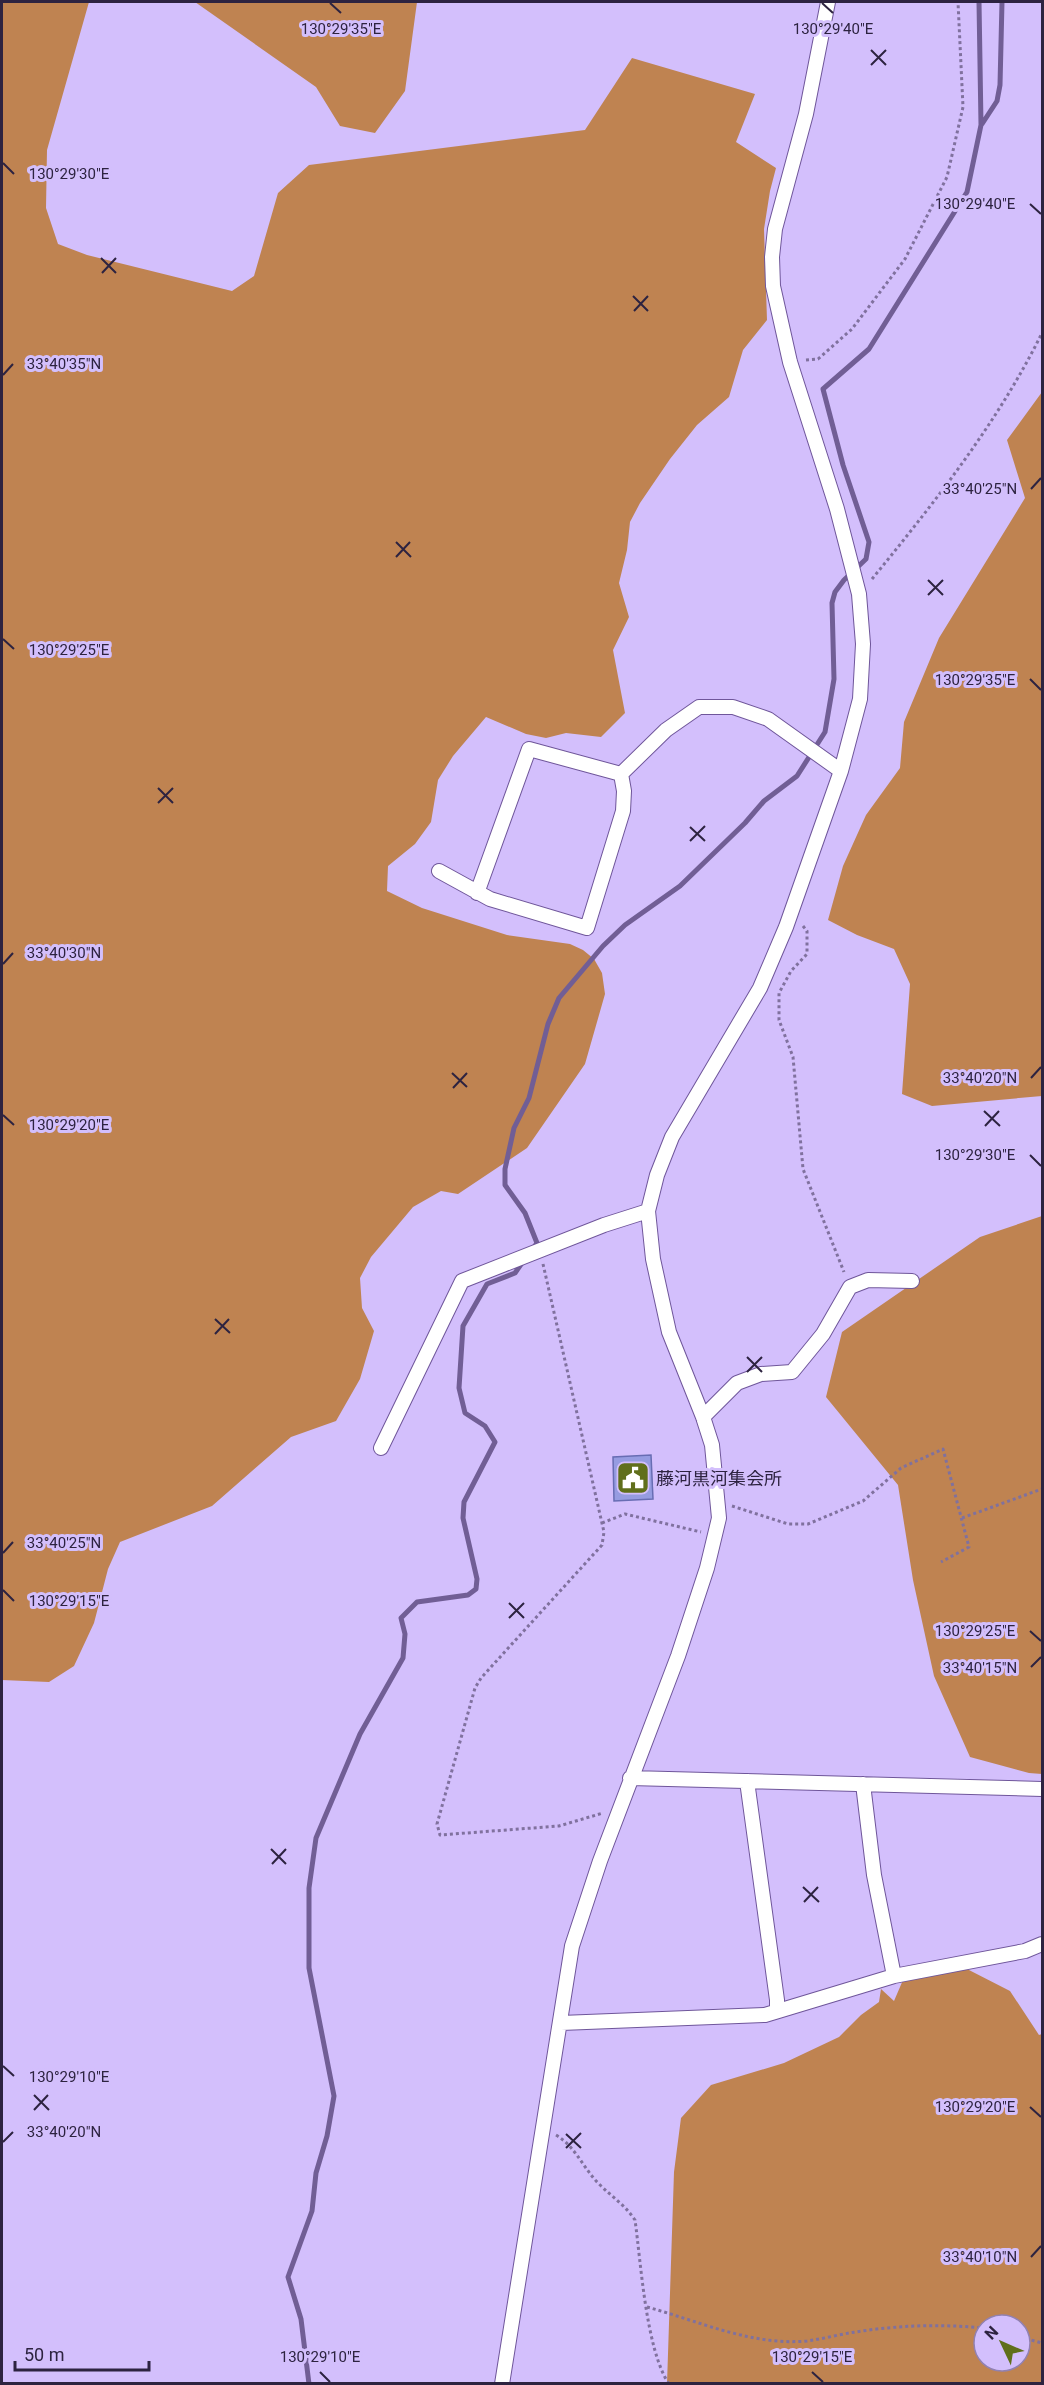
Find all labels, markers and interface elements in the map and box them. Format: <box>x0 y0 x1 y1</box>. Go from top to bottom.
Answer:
text: 130°29'35"E <box>301 20 382 38</box>
text: 130°29'40"E <box>793 20 874 38</box>
text: 130°29'30"E <box>29 165 110 183</box>
text: 130°29'40"E <box>935 195 1016 213</box>
text: 33°40'35"N <box>27 355 101 373</box>
text: 33°40'25"N <box>943 480 1017 498</box>
text: 130°29'25"E <box>29 641 110 659</box>
text: 130°29'35"E <box>935 671 1016 689</box>
text: 33°40'30"N <box>27 944 101 962</box>
text: 33°40'20"N <box>943 1069 1017 1087</box>
text: 130°29'20"E <box>29 1116 110 1134</box>
text: 130°29'30"E <box>935 1146 1016 1164</box>
public building icon: 藤河黒河集会所 <box>615 1460 651 1496</box>
place label: 藤河黒河集会所 <box>656 1468 782 1489</box>
text: 33°40'25"N <box>27 1534 101 1552</box>
text: 130°29'15"E <box>29 1592 110 1610</box>
text: 130°29'25"E <box>935 1622 1016 1640</box>
text: 33°40'15"N <box>943 1659 1017 1677</box>
text: 130°29'10"E <box>29 2068 110 2086</box>
text: 130°29'20"E <box>935 2098 1016 2116</box>
text: 33°40'20"N <box>27 2123 101 2141</box>
text: 33°40'10"N <box>943 2248 1017 2266</box>
north arrow <box>972 2313 1032 2373</box>
text: N <box>981 2322 1002 2344</box>
scale bar <box>15 2334 148 2372</box>
text: 50 m <box>24 2344 64 2365</box>
text: 130°29'10"E <box>280 2348 361 2366</box>
text: 130°29'15"E <box>772 2348 853 2366</box>

